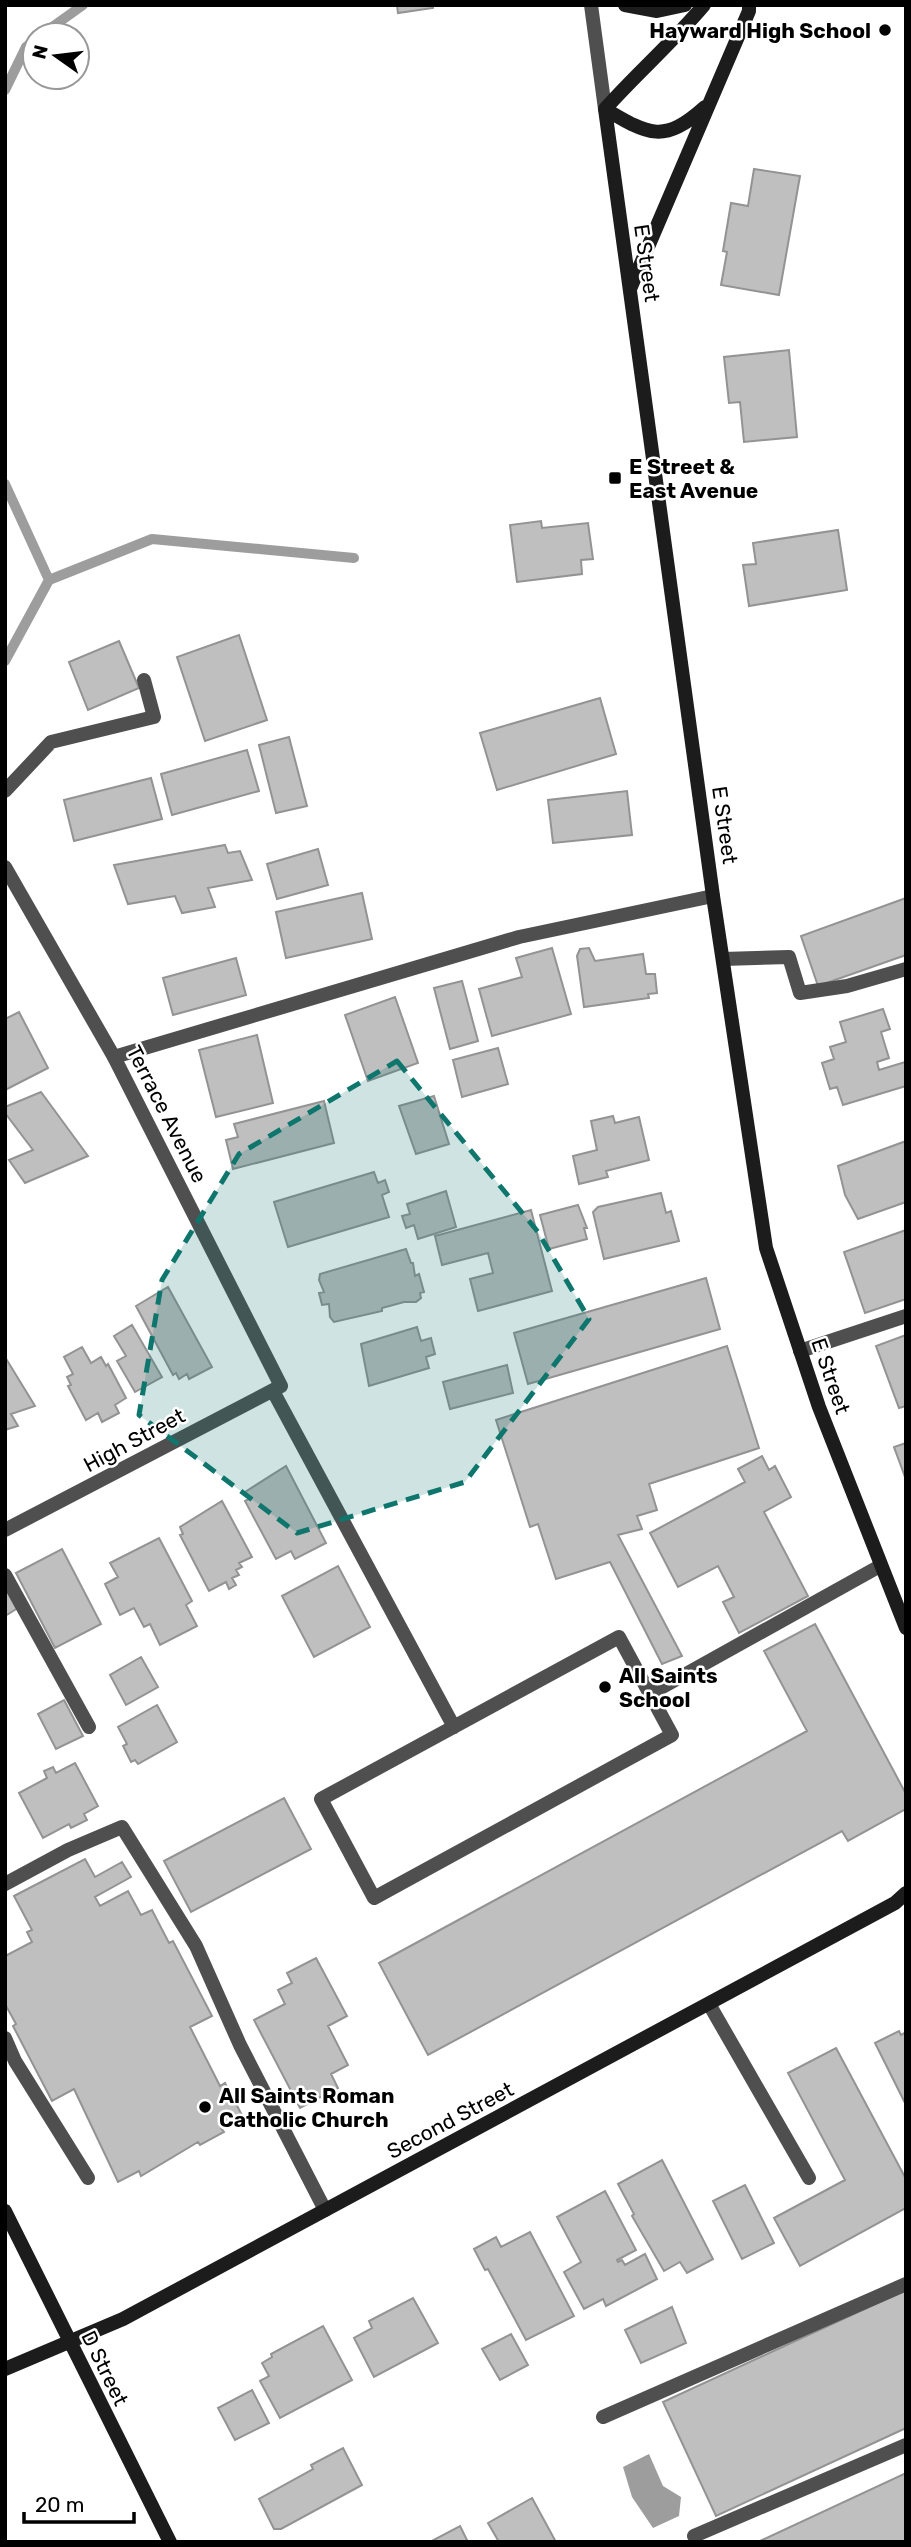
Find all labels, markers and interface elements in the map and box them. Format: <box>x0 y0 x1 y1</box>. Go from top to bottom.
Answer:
place label: Hayward High School <box>649 18 871 43</box>
north arrow <box>21 21 91 91</box>
marker: Hayward High School <box>877 22 893 38</box>
text: N <box>27 43 53 61</box>
street label: E Street <box>629 222 665 304</box>
place label: E Street & East Avenue <box>629 454 758 503</box>
marker: E Street & East Avenue <box>607 470 623 486</box>
street label: E Street <box>707 784 743 866</box>
street label: Terrace Avenue <box>122 1041 212 1187</box>
street label: E Street <box>806 1335 856 1417</box>
street label: High Street <box>79 1403 189 1477</box>
place label: All Saints School <box>619 1663 718 1712</box>
marker: All Saints School <box>597 1679 613 1695</box>
street label: Second Street <box>383 2076 517 2164</box>
place label: All Saints Roman Catholic Church <box>219 2083 394 2132</box>
marker: All Saints Roman Catholic Church <box>197 2099 213 2115</box>
street label: D Street <box>76 2326 134 2410</box>
scale bar <box>24 2480 135 2524</box>
text: 20 m <box>35 2492 84 2517</box>

